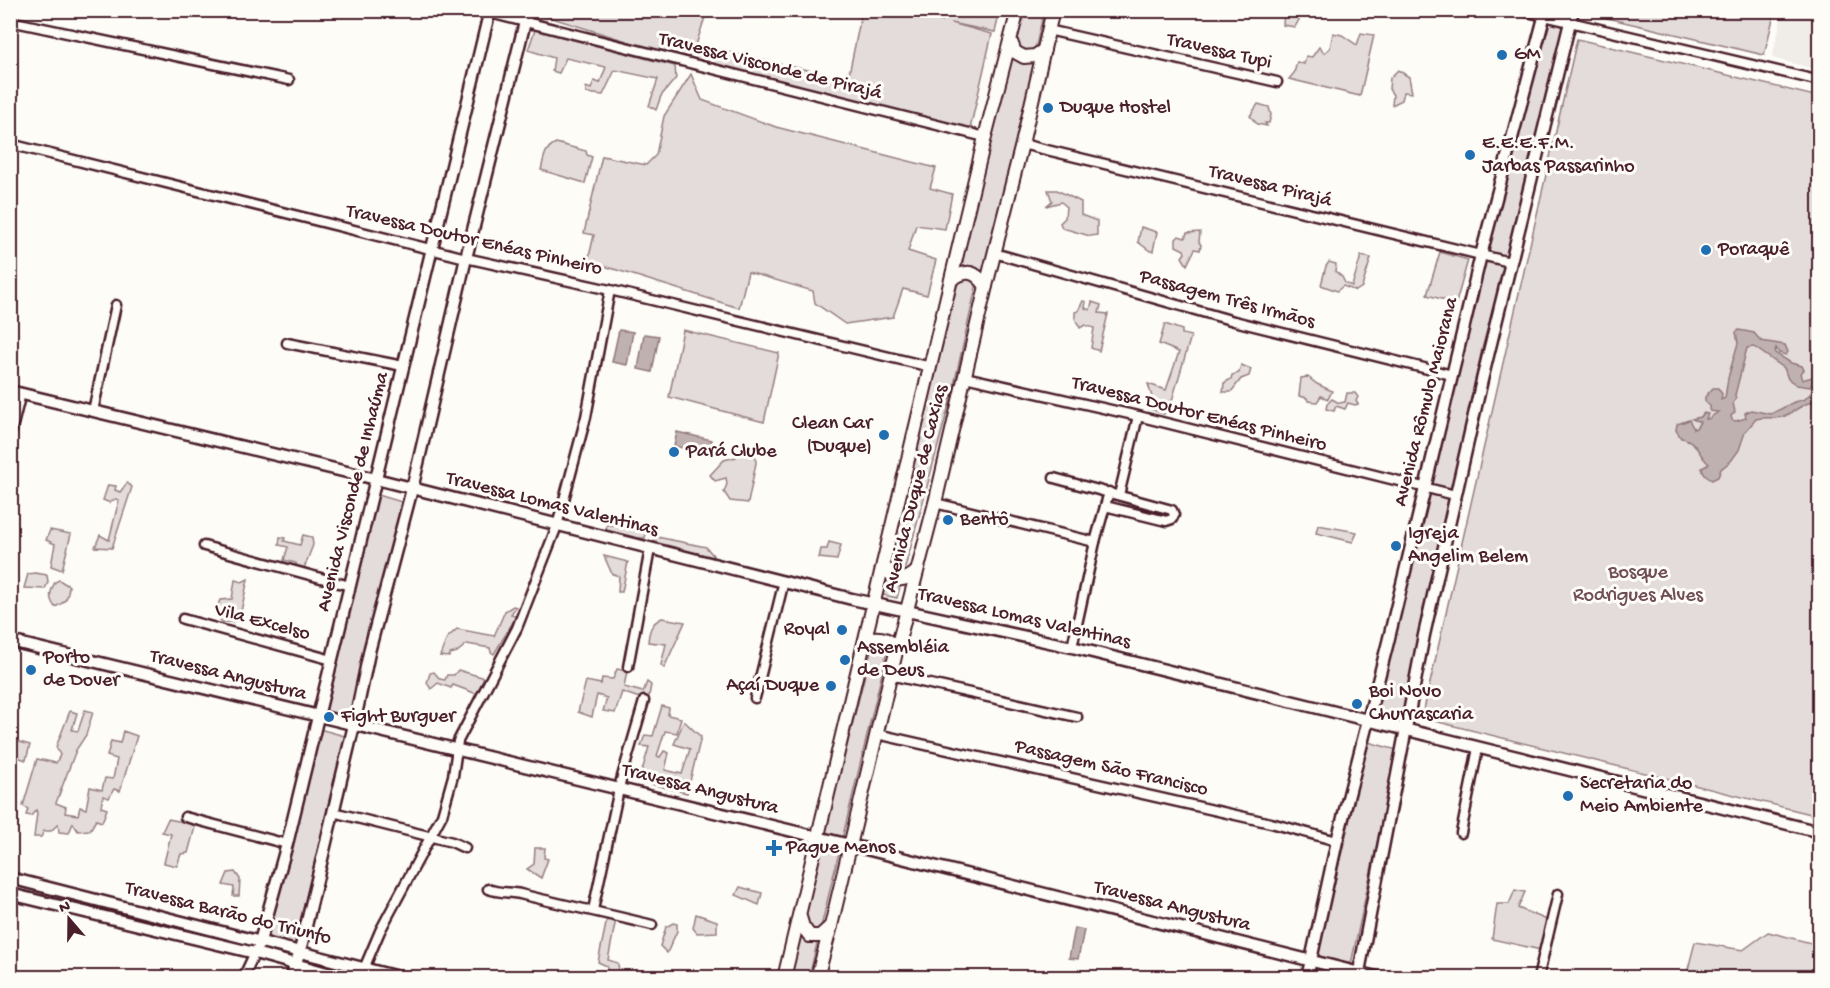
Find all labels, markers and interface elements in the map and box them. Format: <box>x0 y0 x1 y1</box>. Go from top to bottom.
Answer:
street label: Travessa Visconde de Pirajá <box>655 28 885 106</box>
street label: Travessa Tupi <box>1163 29 1274 75</box>
place label: GM <box>1514 44 1541 67</box>
marker: GM <box>1495 48 1509 62</box>
place label: Duque Hostel <box>1058 97 1171 120</box>
marker: Duque Hostel <box>1041 101 1055 115</box>
place label: E.E.E.F.M. Jarbas Passarinho <box>1482 133 1635 179</box>
marker: E.E.E.F.M. Jarbas Passarinho <box>1463 148 1477 162</box>
street label: Travessa Pirajá <box>1205 160 1335 214</box>
street label: Travessa Doutor Enéas Pinheiro <box>343 200 604 282</box>
place label: Poraquê <box>1717 239 1790 262</box>
marker: Poraquê <box>1699 243 1713 257</box>
street label: Passagem Três Irmãos <box>1136 265 1318 335</box>
street label: Avenida Rômulo Maiorana <box>1390 294 1464 509</box>
street label: Avenida Visconde de Inhaúma <box>313 369 395 614</box>
street label: Travessa Doutor Enéas Pinheiro <box>1068 372 1329 458</box>
street label: Avenida Duque de Caxias <box>880 382 954 595</box>
place label: Clean Car (Duque) <box>792 413 874 459</box>
marker: Clean Car (Duque) <box>877 428 891 442</box>
place label: Pará Clube <box>685 441 777 464</box>
marker: Pará Clube <box>667 445 681 459</box>
street label: Travessa Lomas Valentinas <box>443 467 661 543</box>
place label: Bentô <box>959 509 1009 532</box>
marker: Bentô <box>941 513 955 527</box>
place label: Igreja Angelim Belem <box>1408 523 1528 569</box>
marker: Igreja Angelim Belem <box>1389 539 1403 553</box>
park label: Bosque Rodrigues Alves <box>1573 562 1704 608</box>
street label: Travessa Lomas Valentinas <box>914 583 1133 655</box>
street label: Vila Excelso <box>211 599 312 647</box>
place label: Royal <box>784 619 830 642</box>
marker: Royal <box>835 623 849 637</box>
place label: Assembléia de Deus <box>857 637 950 683</box>
street label: Travessa Angustura <box>146 645 310 707</box>
place label: Porto de Dover <box>42 647 121 693</box>
marker: Assembléia de Deus <box>838 653 852 667</box>
marker: Porto de Dover <box>24 663 38 677</box>
place label: Açaí Duque <box>726 675 820 698</box>
marker: Açaí Duque <box>824 679 838 693</box>
place label: Boi Novo Churrascaria <box>1368 681 1474 727</box>
marker: Boi Novo Churrascaria <box>1350 697 1364 711</box>
place label: Fight Burguer <box>340 706 457 729</box>
marker: Fight Burguer <box>322 710 336 724</box>
street label: Passagem São Francisco <box>1011 735 1210 802</box>
street label: Travessa Angustura <box>618 759 782 821</box>
place label: Secretaria do Meio Ambiente <box>1580 773 1704 819</box>
marker: Secretaria do Meio Ambiente <box>1561 789 1575 803</box>
place label: Pague Menos <box>785 837 896 860</box>
marker: Pague Menos <box>767 841 781 855</box>
street label: Travessa Angustura <box>1090 876 1254 938</box>
street label: Travessa Barão do Triunfo <box>122 877 333 951</box>
north arrow <box>39 889 99 949</box>
text: N <box>57 897 74 919</box>

